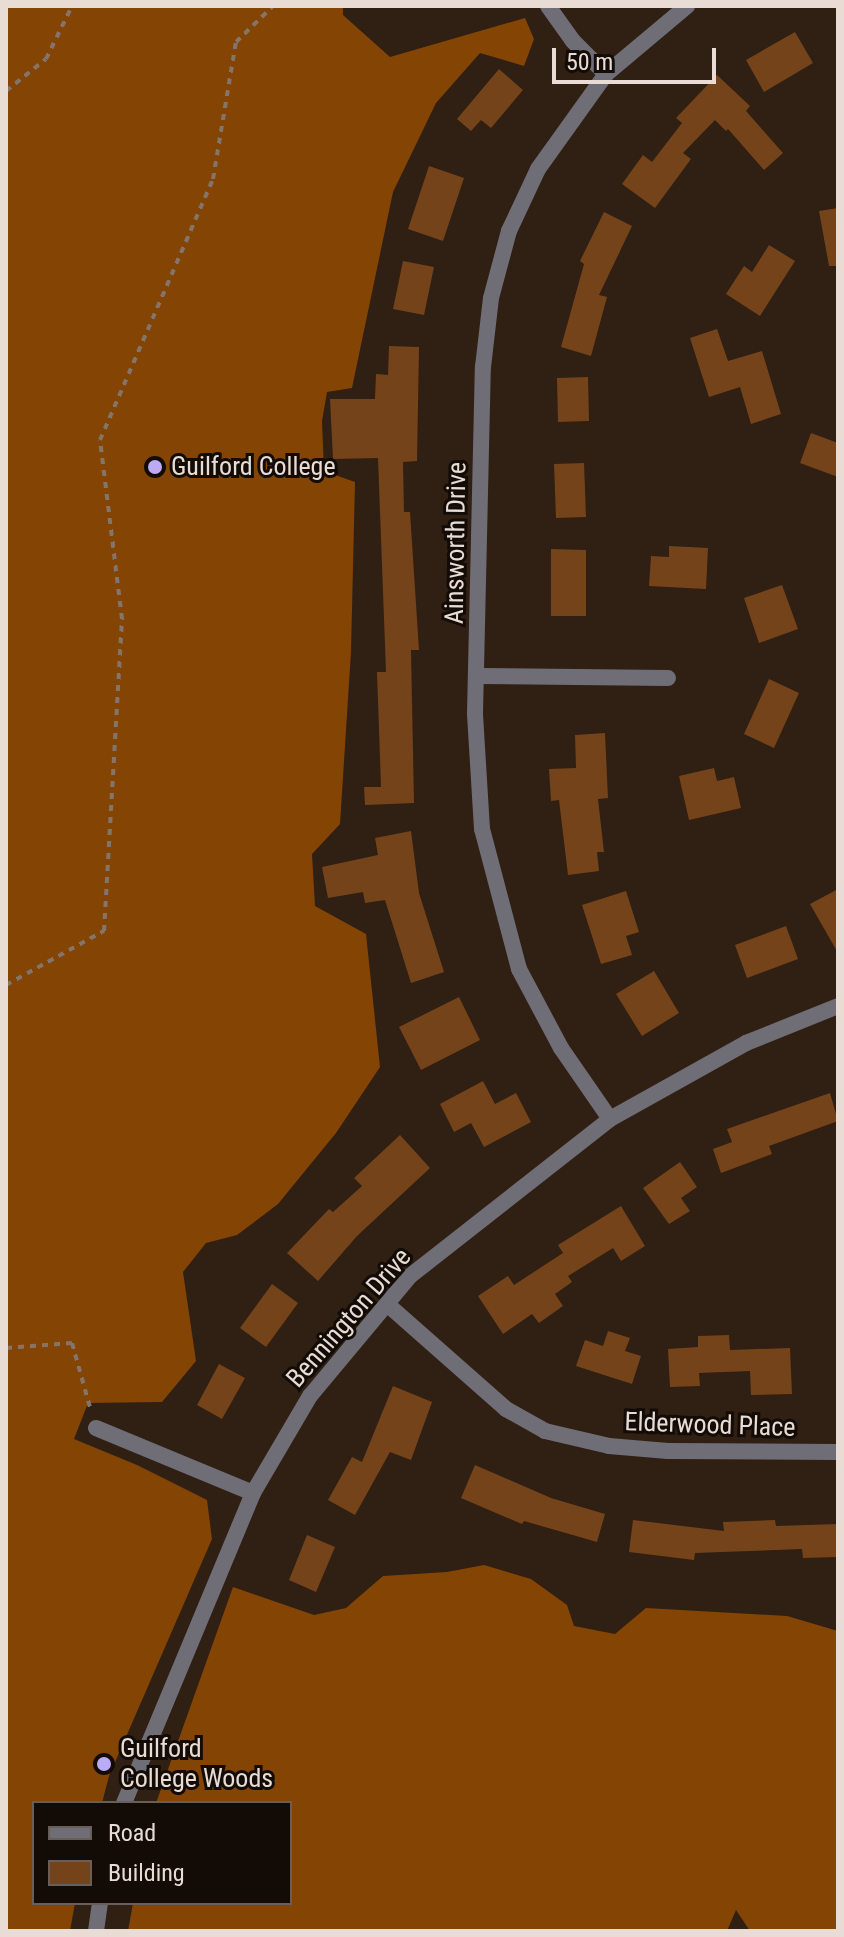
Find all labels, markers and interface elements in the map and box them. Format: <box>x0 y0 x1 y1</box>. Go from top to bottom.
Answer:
scale bar <box>556 32 720 82</box>
text: 50 m <box>566 48 613 76</box>
place label: Guilford College <box>171 451 336 483</box>
marker: Guilford College <box>146 458 164 476</box>
street label: Ainsworth Drive <box>439 462 473 624</box>
street label: Bennington Drive <box>280 1242 418 1394</box>
street label: Elderwood Place <box>624 1406 796 1444</box>
place label: Guilford College Woods <box>120 1733 273 1794</box>
marker: Guilford College Woods <box>95 1755 113 1773</box>
legend <box>32 1801 292 1905</box>
text: Road <box>108 1819 156 1847</box>
text: Building <box>108 1859 185 1887</box>

